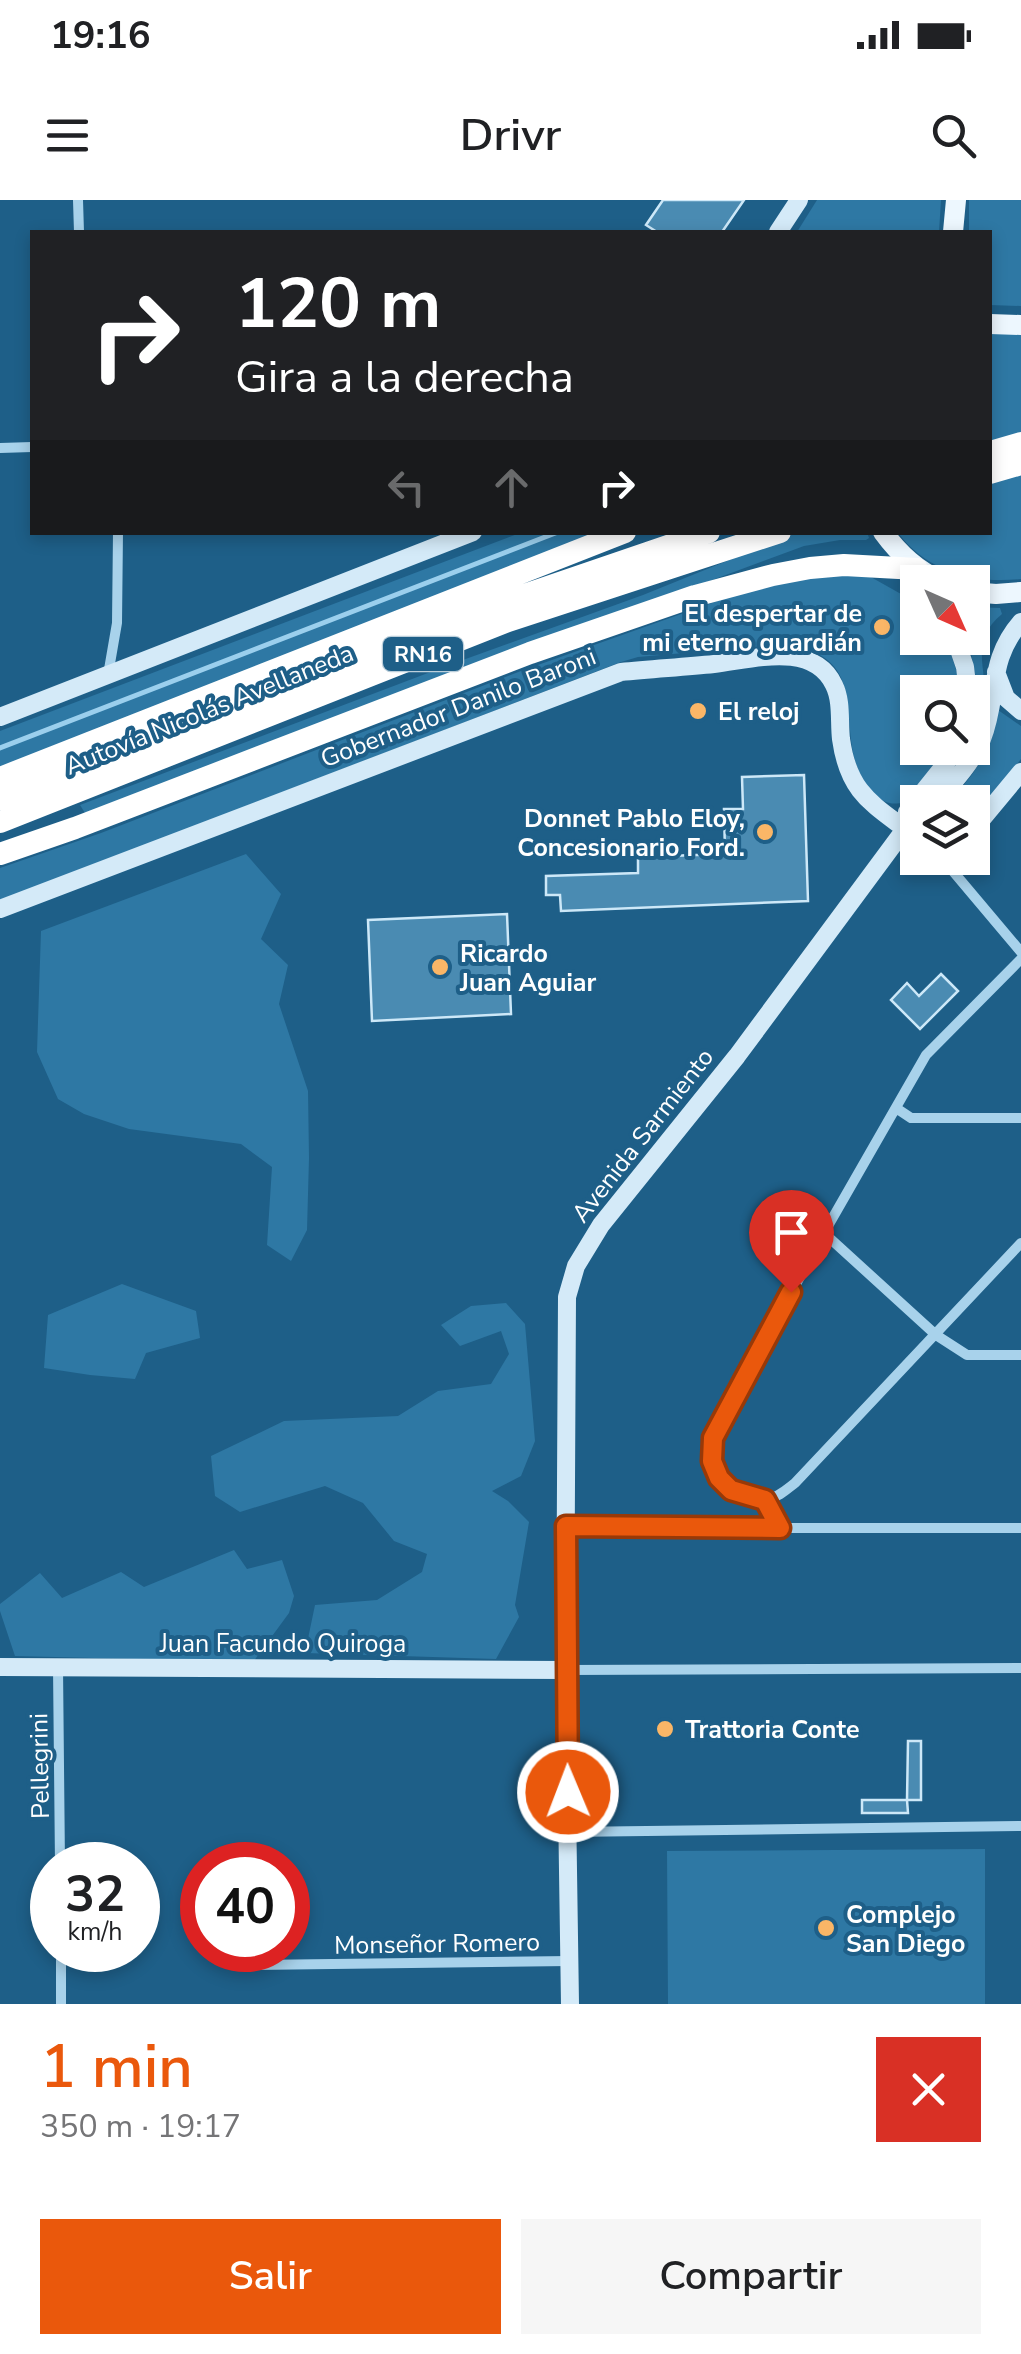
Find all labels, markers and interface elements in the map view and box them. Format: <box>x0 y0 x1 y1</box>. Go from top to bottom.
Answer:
text: 19:16 <box>50 10 151 61</box>
text: Drivr <box>460 105 561 166</box>
icon: menu <box>40 108 95 163</box>
icon: search <box>926 108 981 163</box>
text: 120 m <box>235 256 441 352</box>
icon: right <box>70 270 200 400</box>
text: Gira a la derecha <box>235 347 574 408</box>
icon: left <box>379 460 434 515</box>
icon: ahead <box>484 460 539 515</box>
icon: right <box>589 460 644 515</box>
north arrow <box>900 565 990 655</box>
map controls <box>900 565 990 875</box>
place label: El despertar de mi eterno guardián <box>642 597 862 660</box>
marker: El despertar de mi eterno guardián <box>871 616 893 638</box>
street label: Autovía Nicolás Avellaneda <box>60 636 359 783</box>
road number: RN16 <box>383 637 463 671</box>
street label: Gobernador Danilo Baroni <box>316 640 601 776</box>
button: search <box>900 675 990 765</box>
place label: El reloj <box>718 695 800 729</box>
marker: El reloj <box>687 700 709 722</box>
button: layers <box>900 785 990 875</box>
place label: Donnet Pablo Eloy, Concesionario Ford. <box>517 802 745 865</box>
marker: Donnet Pablo Eloy, Concesionario Ford. <box>754 821 776 843</box>
place label: Ricardo Juan Aguiar <box>459 937 597 1000</box>
marker: Ricardo Juan Aguiar <box>429 956 451 978</box>
street label: Avenida Sarmiento <box>564 1041 722 1230</box>
pin <box>749 1190 834 1293</box>
icon: arrive <box>764 1205 819 1260</box>
street label: Juan Facundo Quiroga <box>159 1627 406 1661</box>
street label: Pellegrini <box>22 1713 58 1819</box>
place label: Trattoria Conte <box>685 1713 859 1747</box>
marker: Trattoria Conte <box>654 1718 676 1740</box>
position arrow <box>516 1740 620 1844</box>
speed limit sign: 40 <box>180 1842 310 1972</box>
text: 32 <box>65 1860 125 1929</box>
place label: Complejo San Diego <box>846 1898 965 1961</box>
text: km/h <box>67 1915 123 1949</box>
marker: Complejo San Diego <box>815 1917 837 1939</box>
street label: Monseñor Romero <box>334 1925 540 1963</box>
text: 1 min <box>40 2026 193 2108</box>
button: close <box>876 2037 981 2142</box>
text: 350 m · 19:17 <box>40 2105 241 2148</box>
button: Salir <box>40 2219 501 2334</box>
button: Compartir <box>521 2219 981 2334</box>

